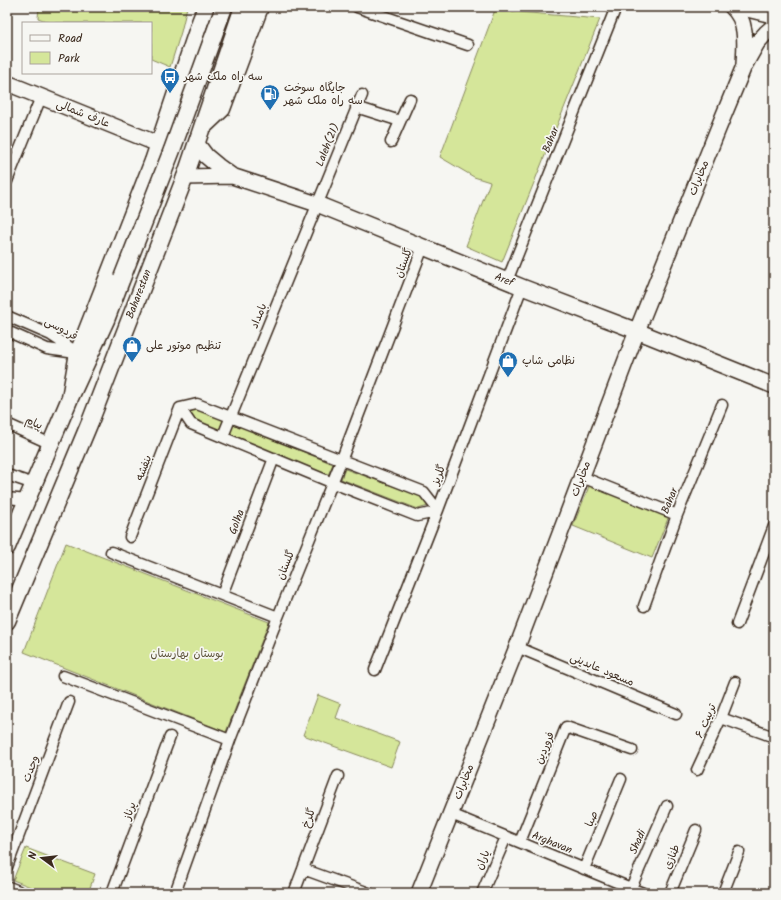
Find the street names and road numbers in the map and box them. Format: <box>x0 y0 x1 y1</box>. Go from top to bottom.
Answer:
street label: عارف شمالی <box>53 95 113 133</box>
street label: Laleh(21) <box>311 121 345 169</box>
street label: Bahar <box>538 123 565 156</box>
street label: مخابرات <box>684 158 714 198</box>
street label: گلستان <box>390 245 418 281</box>
street label: Baharestan <box>121 266 157 321</box>
street label: Aref <box>492 268 518 293</box>
street label: بامداد <box>246 300 272 332</box>
street label: فردوسی <box>41 312 81 346</box>
street label: پیام <box>22 411 46 435</box>
street label: بنفشه <box>131 453 157 483</box>
street label: مخابرات <box>566 459 596 499</box>
street label: گلریز <box>427 462 451 489</box>
street label: Bahar <box>657 484 684 517</box>
street label: Golha <box>224 507 250 537</box>
street label: گلستان <box>272 547 300 583</box>
street label: مسعود عابدینی <box>567 648 637 692</box>
street label: تربیت ۶ <box>690 700 722 741</box>
street label: فروردین <box>530 729 560 767</box>
street label: وحدت <box>18 753 44 785</box>
street label: مخابرات <box>449 762 479 802</box>
street label: پرناز <box>118 799 142 824</box>
street label: گلرخ <box>297 805 321 831</box>
street label: صبا <box>581 808 603 830</box>
street label: Arghavan <box>529 827 575 859</box>
street label: Shadi <box>625 827 651 857</box>
street label: طنازی <box>659 842 685 872</box>
street label: یاران <box>471 847 495 873</box>

